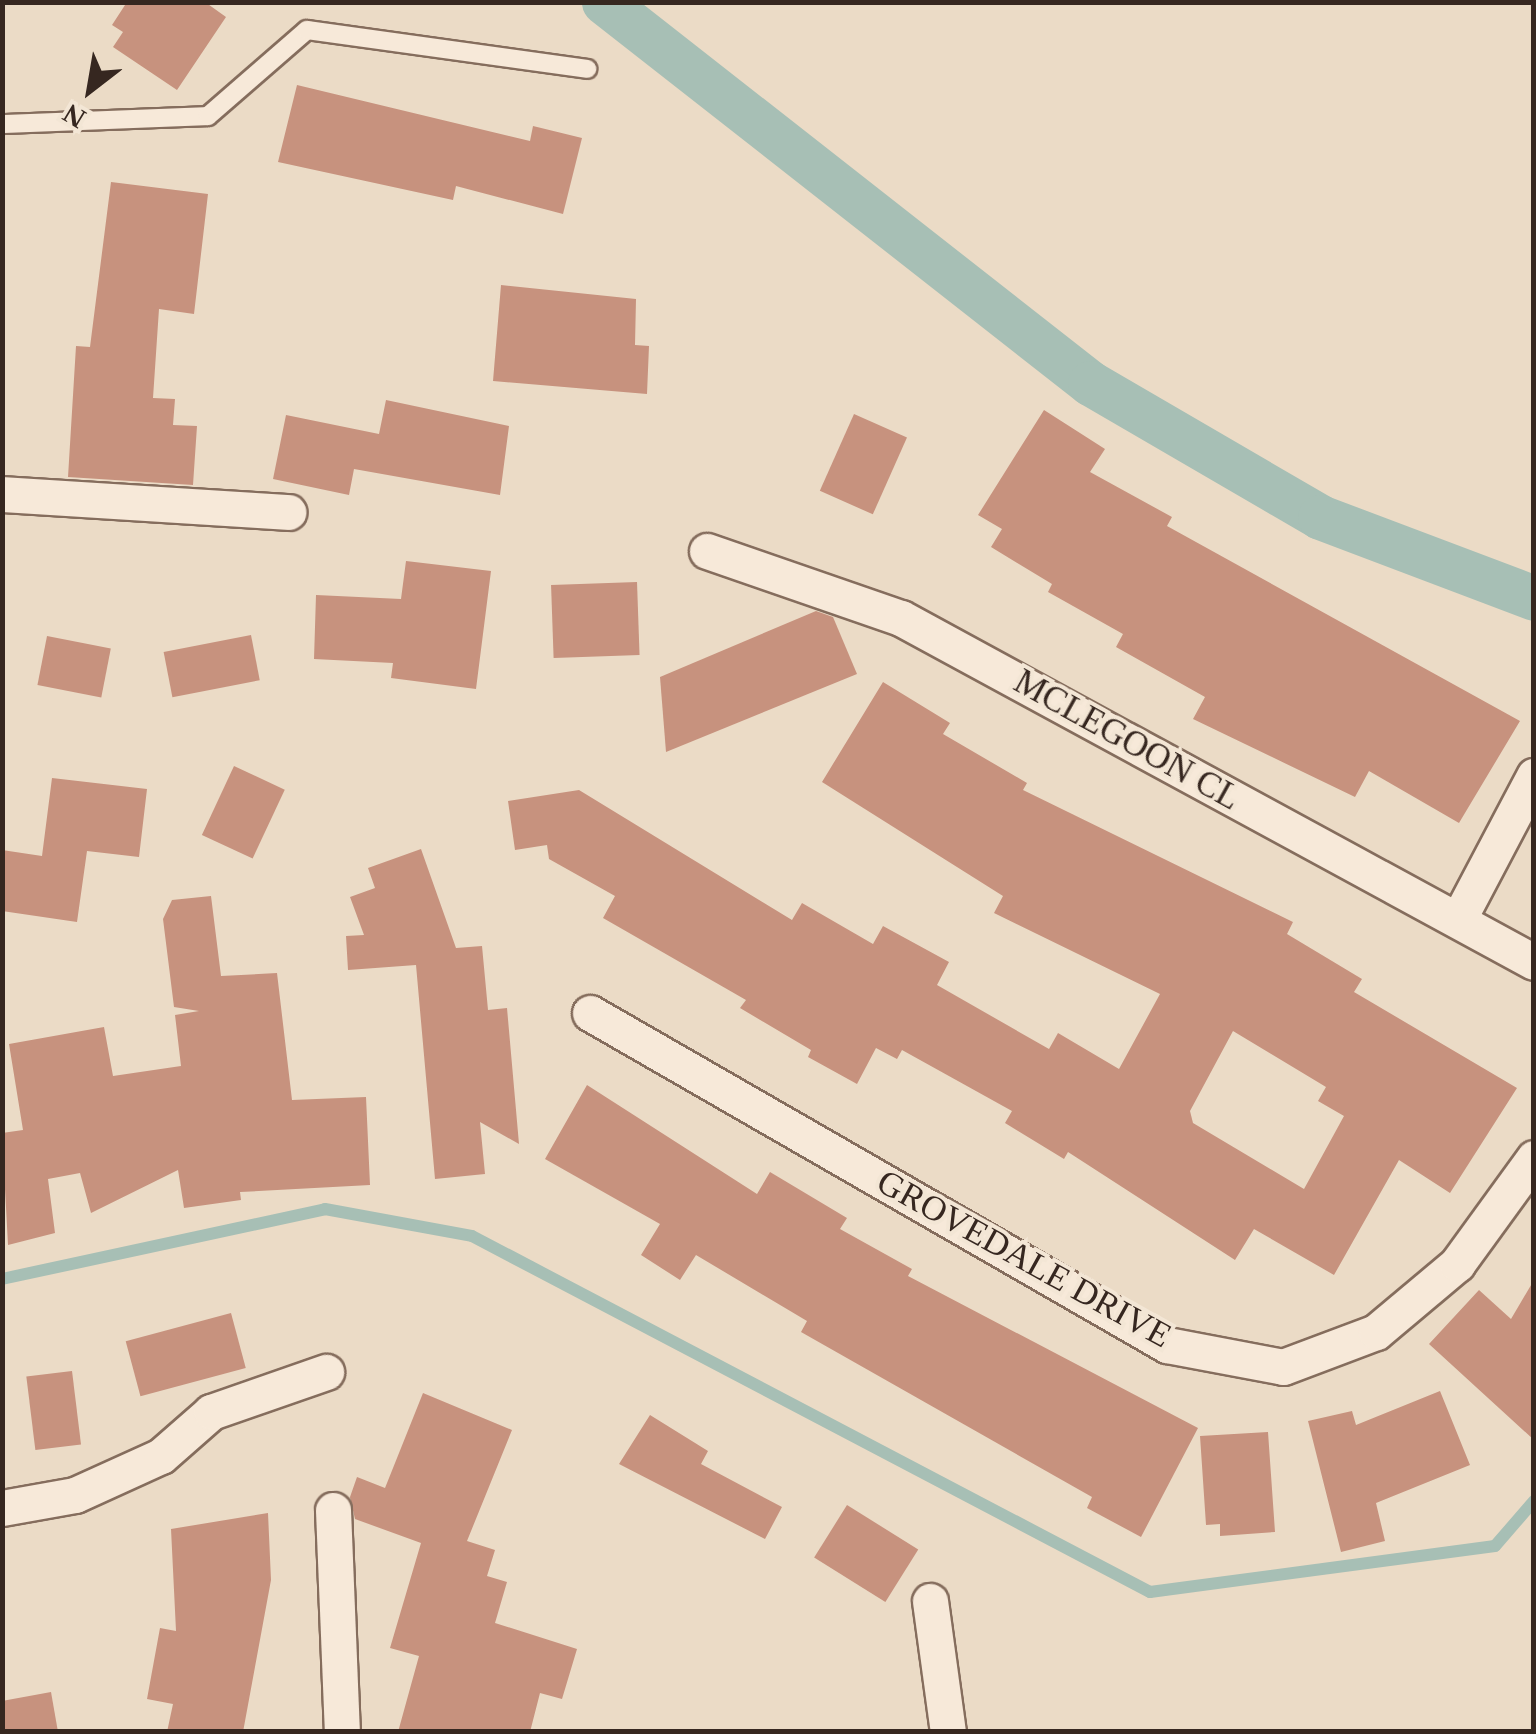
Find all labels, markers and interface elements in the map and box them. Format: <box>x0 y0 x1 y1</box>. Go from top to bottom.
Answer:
north arrow <box>40 40 140 140</box>
text: N <box>58 98 91 135</box>
street label: MCLEGOON CL <box>1007 661 1247 819</box>
street label: GROVEDALE DRIVE <box>870 1161 1178 1357</box>

